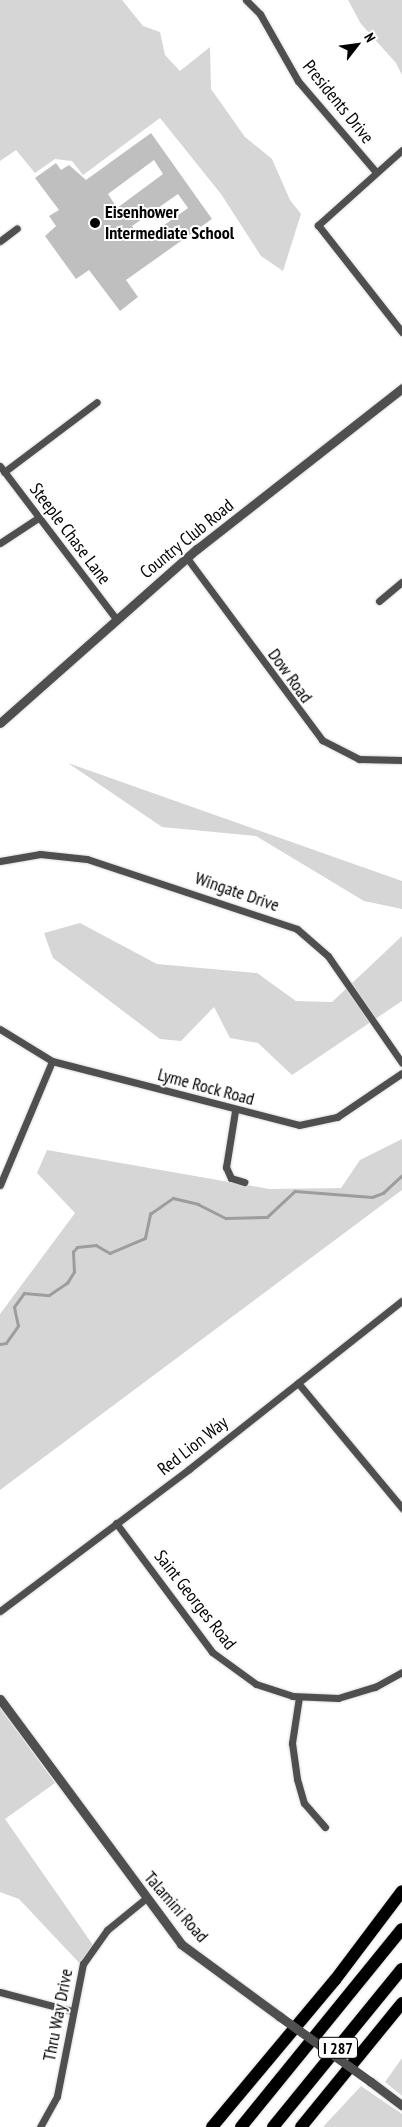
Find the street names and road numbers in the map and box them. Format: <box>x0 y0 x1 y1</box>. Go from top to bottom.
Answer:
street label: Presidents Drive <box>298 56 378 148</box>
street label: Steeple Chase Lane <box>25 479 115 589</box>
street label: Country Club Road <box>136 495 238 583</box>
street label: Dow Road <box>263 644 317 708</box>
street label: Wingate Drive <box>192 868 282 916</box>
street label: Lyme Rock Road <box>155 1064 257 1110</box>
street label: Red Lion Way <box>154 1412 232 1480</box>
street label: Saint Georges Road <box>150 1546 240 1654</box>
street label: Talamini Road <box>139 1867 213 1947</box>
street label: Thru Way Drive <box>38 1967 78 2063</box>
road number: I 287 <box>317 2035 359 2062</box>

